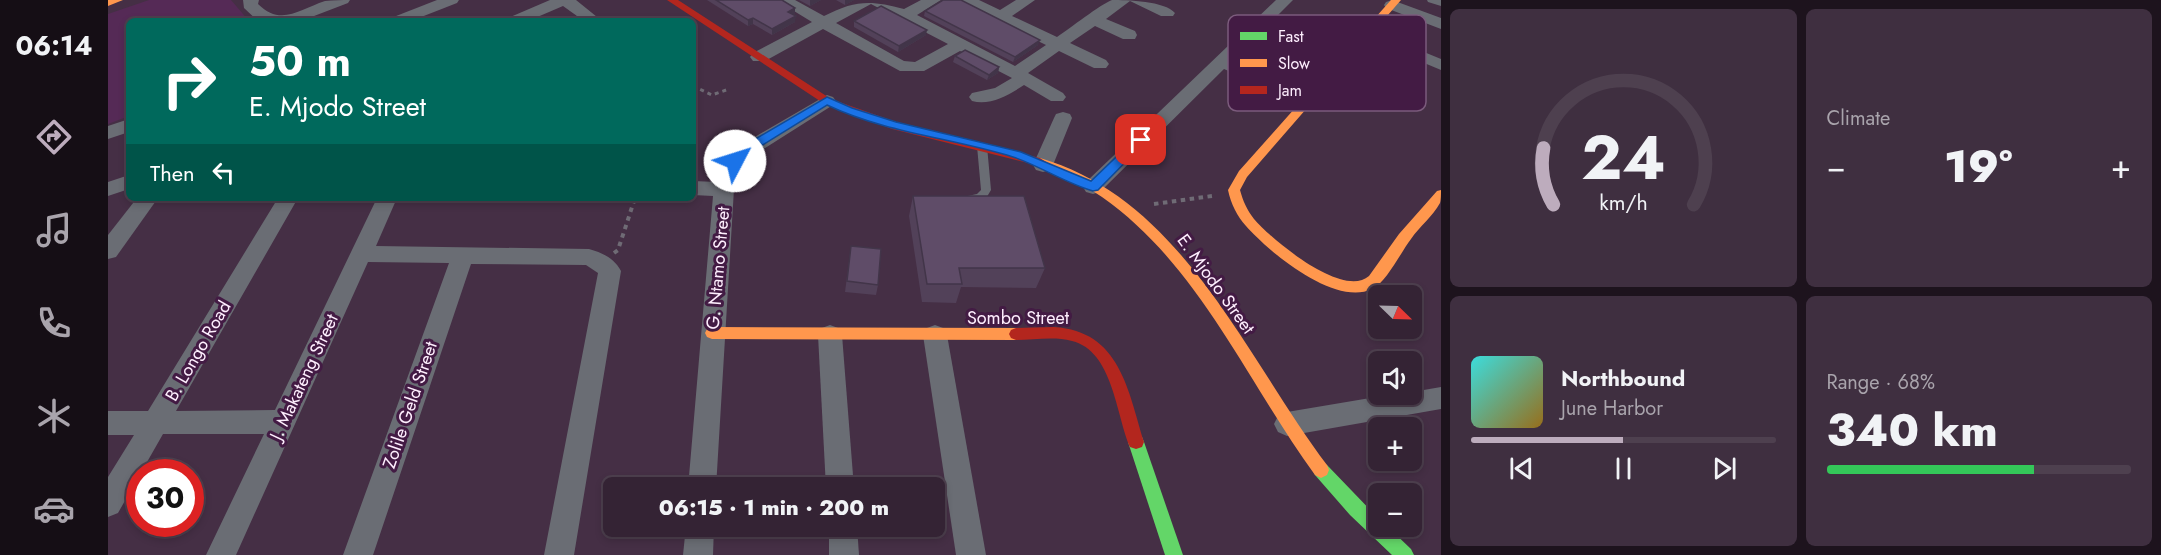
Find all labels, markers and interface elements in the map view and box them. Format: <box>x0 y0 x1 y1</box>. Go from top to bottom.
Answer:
legend <box>1228 15 1426 111</box>
text: Fast <box>1278 25 1304 48</box>
text: 06:14 <box>15 26 93 65</box>
text: 50 m <box>249 31 351 92</box>
icon: right <box>150 42 228 120</box>
text: Slow <box>1278 52 1310 75</box>
text: Jam <box>1276 79 1302 102</box>
text: E. Mjodo Street <box>249 87 426 126</box>
text: Climate <box>1827 104 1890 133</box>
text: 24 <box>1581 112 1665 202</box>
pin <box>1115 114 1166 165</box>
icon: directions <box>33 116 75 158</box>
icon: arrive <box>1124 123 1157 156</box>
position arrow <box>703 129 767 193</box>
text: 19° <box>1944 134 2013 199</box>
text: − <box>1827 143 1846 190</box>
text: + <box>2111 143 2131 190</box>
icon: left <box>207 156 240 189</box>
text: Then <box>150 157 195 189</box>
text: km/h <box>1599 187 1647 218</box>
street label: G. Ntamo Street <box>700 205 736 331</box>
icon: music <box>33 209 75 251</box>
street label: E. Mjodo Street <box>1171 229 1262 340</box>
north arrow <box>1368 285 1422 339</box>
map controls <box>1368 285 1422 537</box>
street label: B. Longo Road <box>159 296 237 406</box>
icon: phone <box>33 302 75 344</box>
street label: Sombo Street <box>967 305 1070 331</box>
street label: J. Makateng Street <box>263 309 345 446</box>
street label: Zolile Geld Street <box>376 337 444 472</box>
button: sound <box>1368 351 1422 405</box>
text: Northbound <box>1561 362 1685 394</box>
text: Range · 68% <box>1827 368 1935 397</box>
text: June Harbor <box>1561 394 1663 423</box>
icon: climate <box>33 395 75 437</box>
text: 340 km <box>1827 398 1998 463</box>
button: + <box>1368 417 1422 471</box>
icon: previous <box>1505 452 1538 485</box>
icon: pause <box>1607 452 1640 485</box>
icon: next <box>1708 452 1741 485</box>
speed limit sign: 30 <box>126 459 204 537</box>
button: − <box>1368 483 1422 537</box>
icon: car <box>33 488 75 530</box>
text: 06:15 · 1 min · 200 m <box>659 491 889 523</box>

